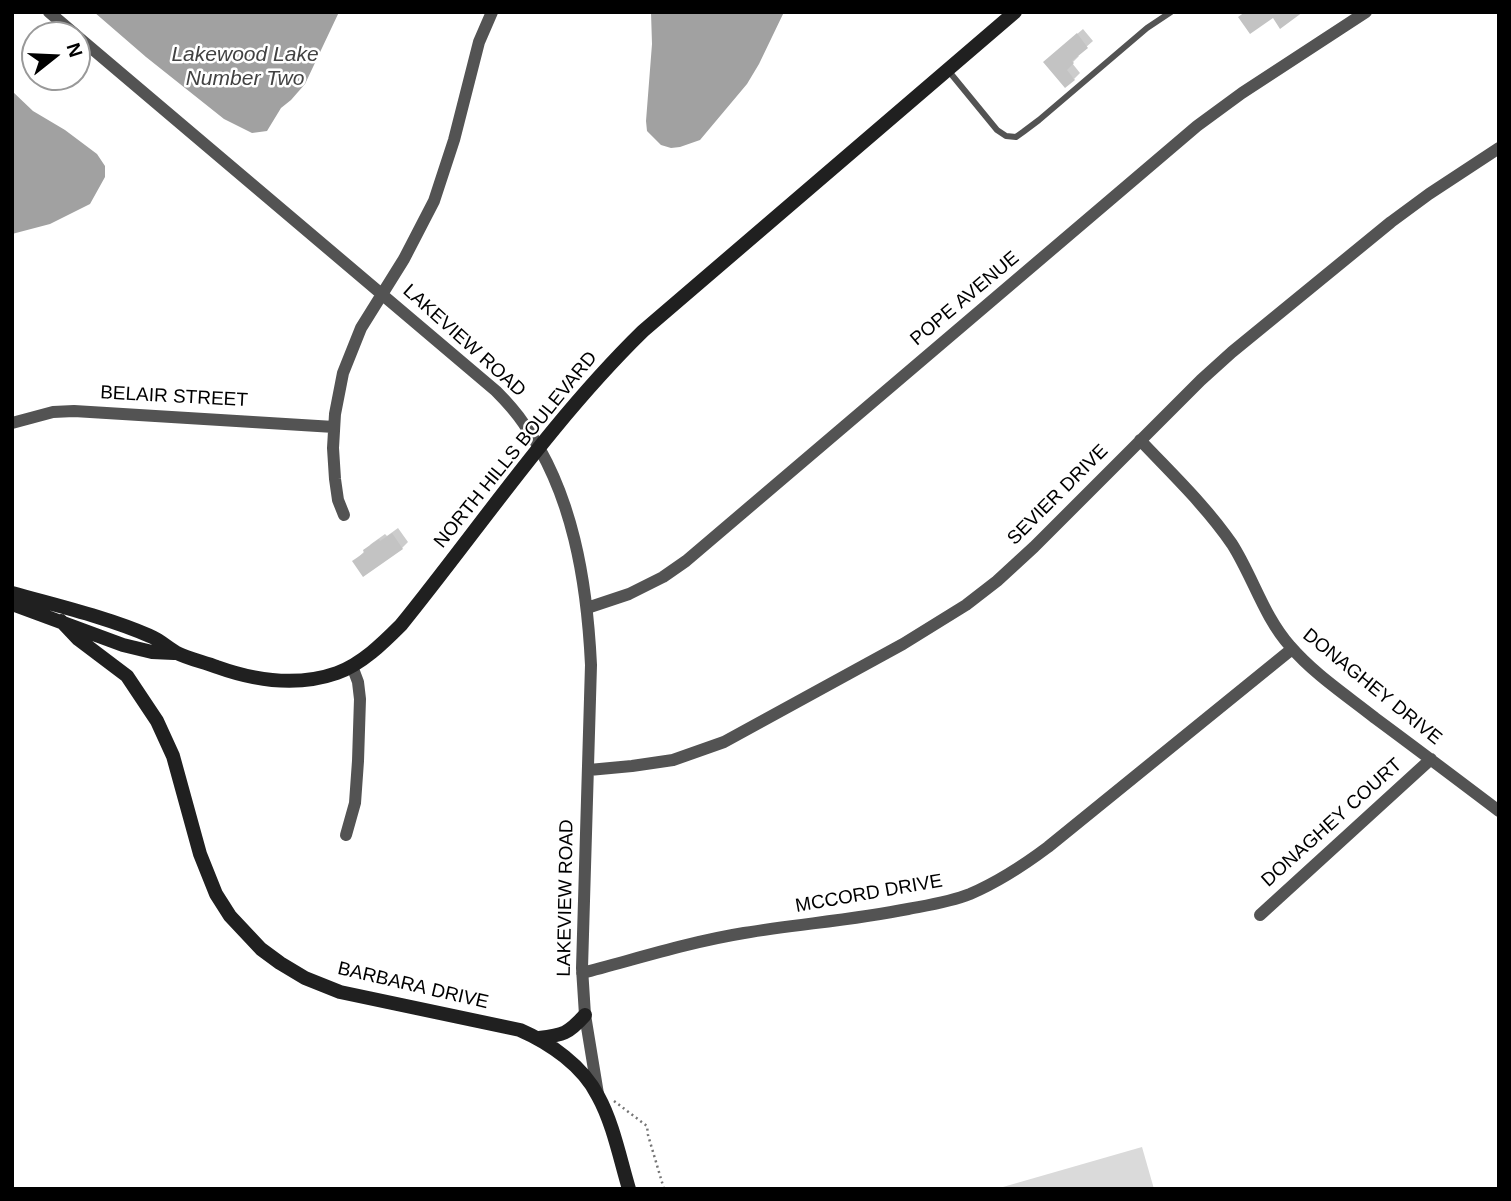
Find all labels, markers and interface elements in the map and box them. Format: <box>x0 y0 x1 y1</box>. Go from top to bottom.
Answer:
north arrow <box>21 21 91 91</box>
text: N <box>62 40 87 60</box>
water label: Lakewood Lake Number Two <box>171 42 319 92</box>
street label: POPE AVENUE <box>906 247 1024 351</box>
street label: LAKEVIEW ROAD <box>398 280 530 402</box>
street label: NORTH HILLS BOULEVARD <box>430 347 602 553</box>
street label: BELAIR STREET <box>100 382 248 412</box>
street label: SEVIER DRIVE <box>1003 440 1113 550</box>
street label: DONAGHEY DRIVE <box>1298 624 1446 750</box>
street label: DONAGHEY COURT <box>1257 754 1407 892</box>
street label: LAKEVIEW ROAD <box>553 819 579 977</box>
street label: MCCORD DRIVE <box>794 870 944 918</box>
street label: BARBARA DRIVE <box>335 958 491 1014</box>

